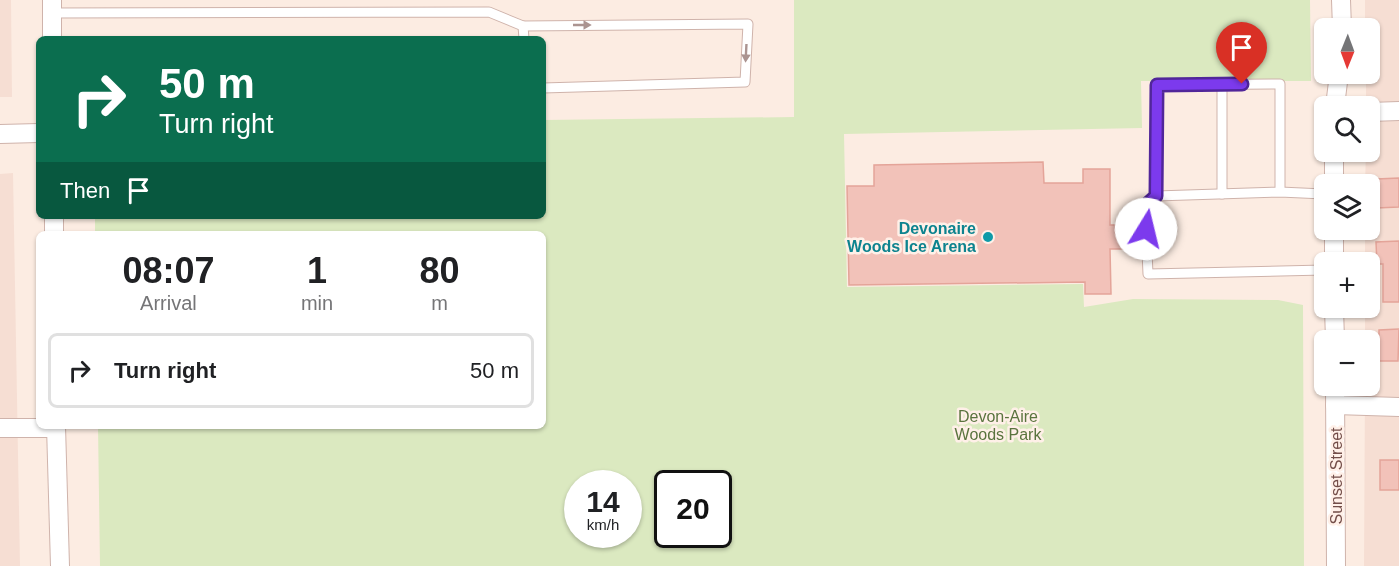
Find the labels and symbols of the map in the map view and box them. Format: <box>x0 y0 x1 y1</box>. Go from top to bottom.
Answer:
north arrow <box>1314 18 1380 84</box>
one-way arrow <box>572 20 591 30</box>
pin <box>1216 22 1267 84</box>
one-way arrow <box>742 44 751 63</box>
position arrow <box>1114 197 1178 261</box>
place label: Devonaire Woods Ice Arena <box>847 220 976 255</box>
marker: Devonaire Woods Ice Arena <box>981 230 995 244</box>
park label: Devon-Aire Woods Park <box>955 408 1042 443</box>
street label: Sunset Street <box>1328 427 1345 524</box>
speed limit sign: 20 <box>654 470 732 548</box>

